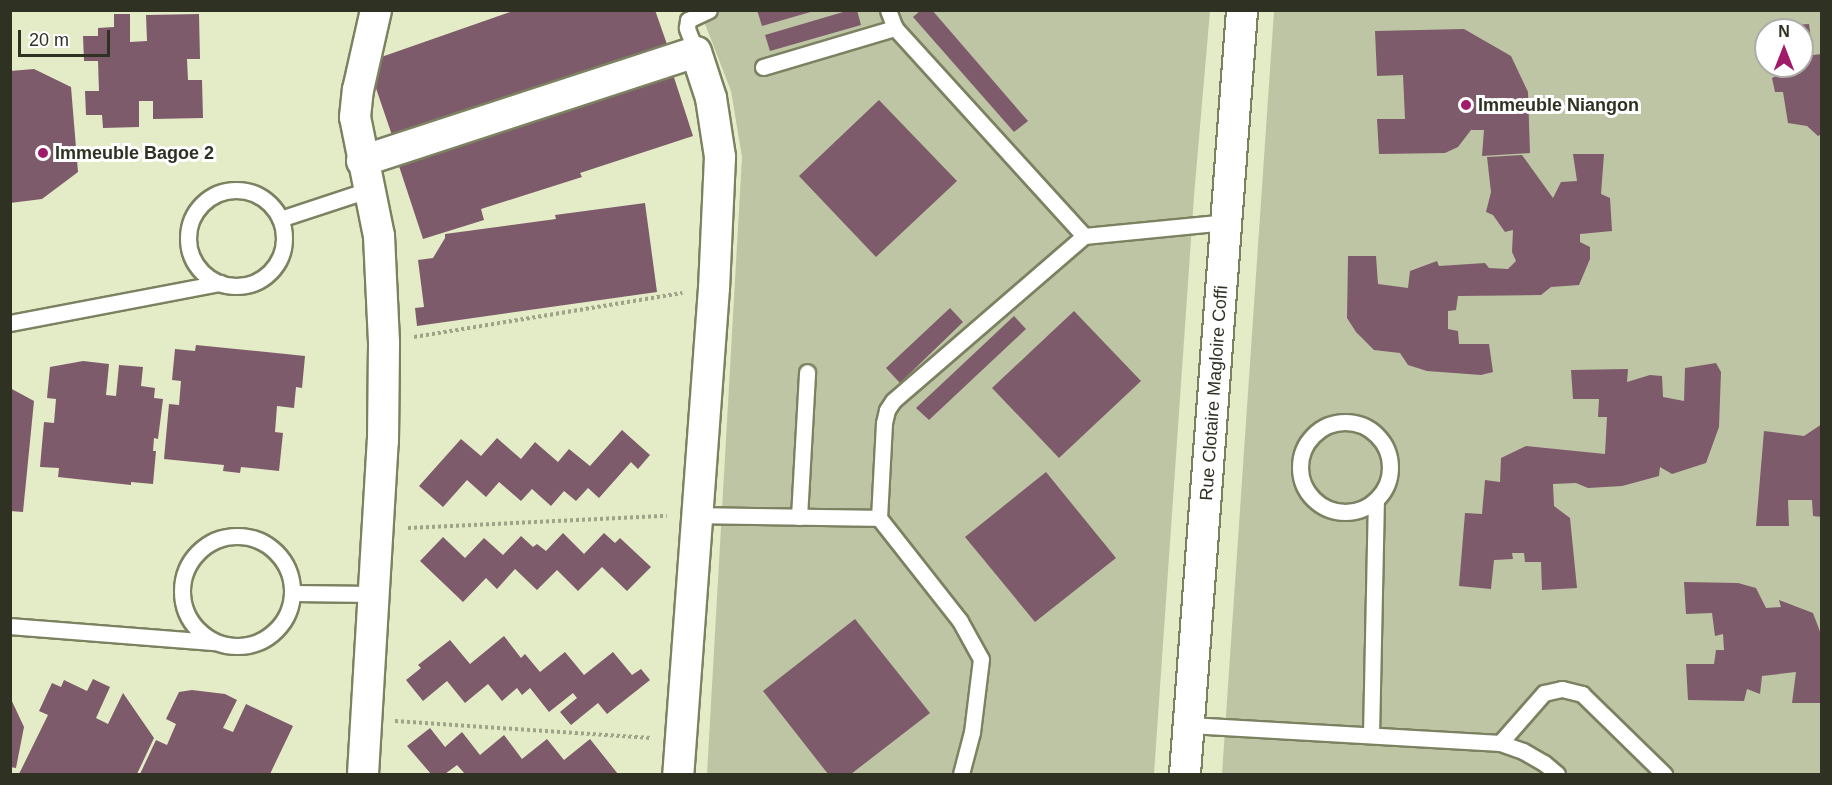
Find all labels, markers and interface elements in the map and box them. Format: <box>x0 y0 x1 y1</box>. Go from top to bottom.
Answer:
scale bar <box>21 18 112 56</box>
north arrow <box>1754 18 1814 78</box>
text: N <box>1778 23 1790 40</box>
text: 20 m <box>29 30 69 50</box>
place label: Immeuble Niangon <box>1478 94 1639 116</box>
marker: Immeuble Niangon <box>1459 98 1473 112</box>
place label: Immeuble Bagoe 2 <box>55 142 214 164</box>
marker: Immeuble Bagoe 2 <box>36 146 50 160</box>
street label: Rue Clotaire Magloire Coffi <box>1196 285 1232 501</box>

